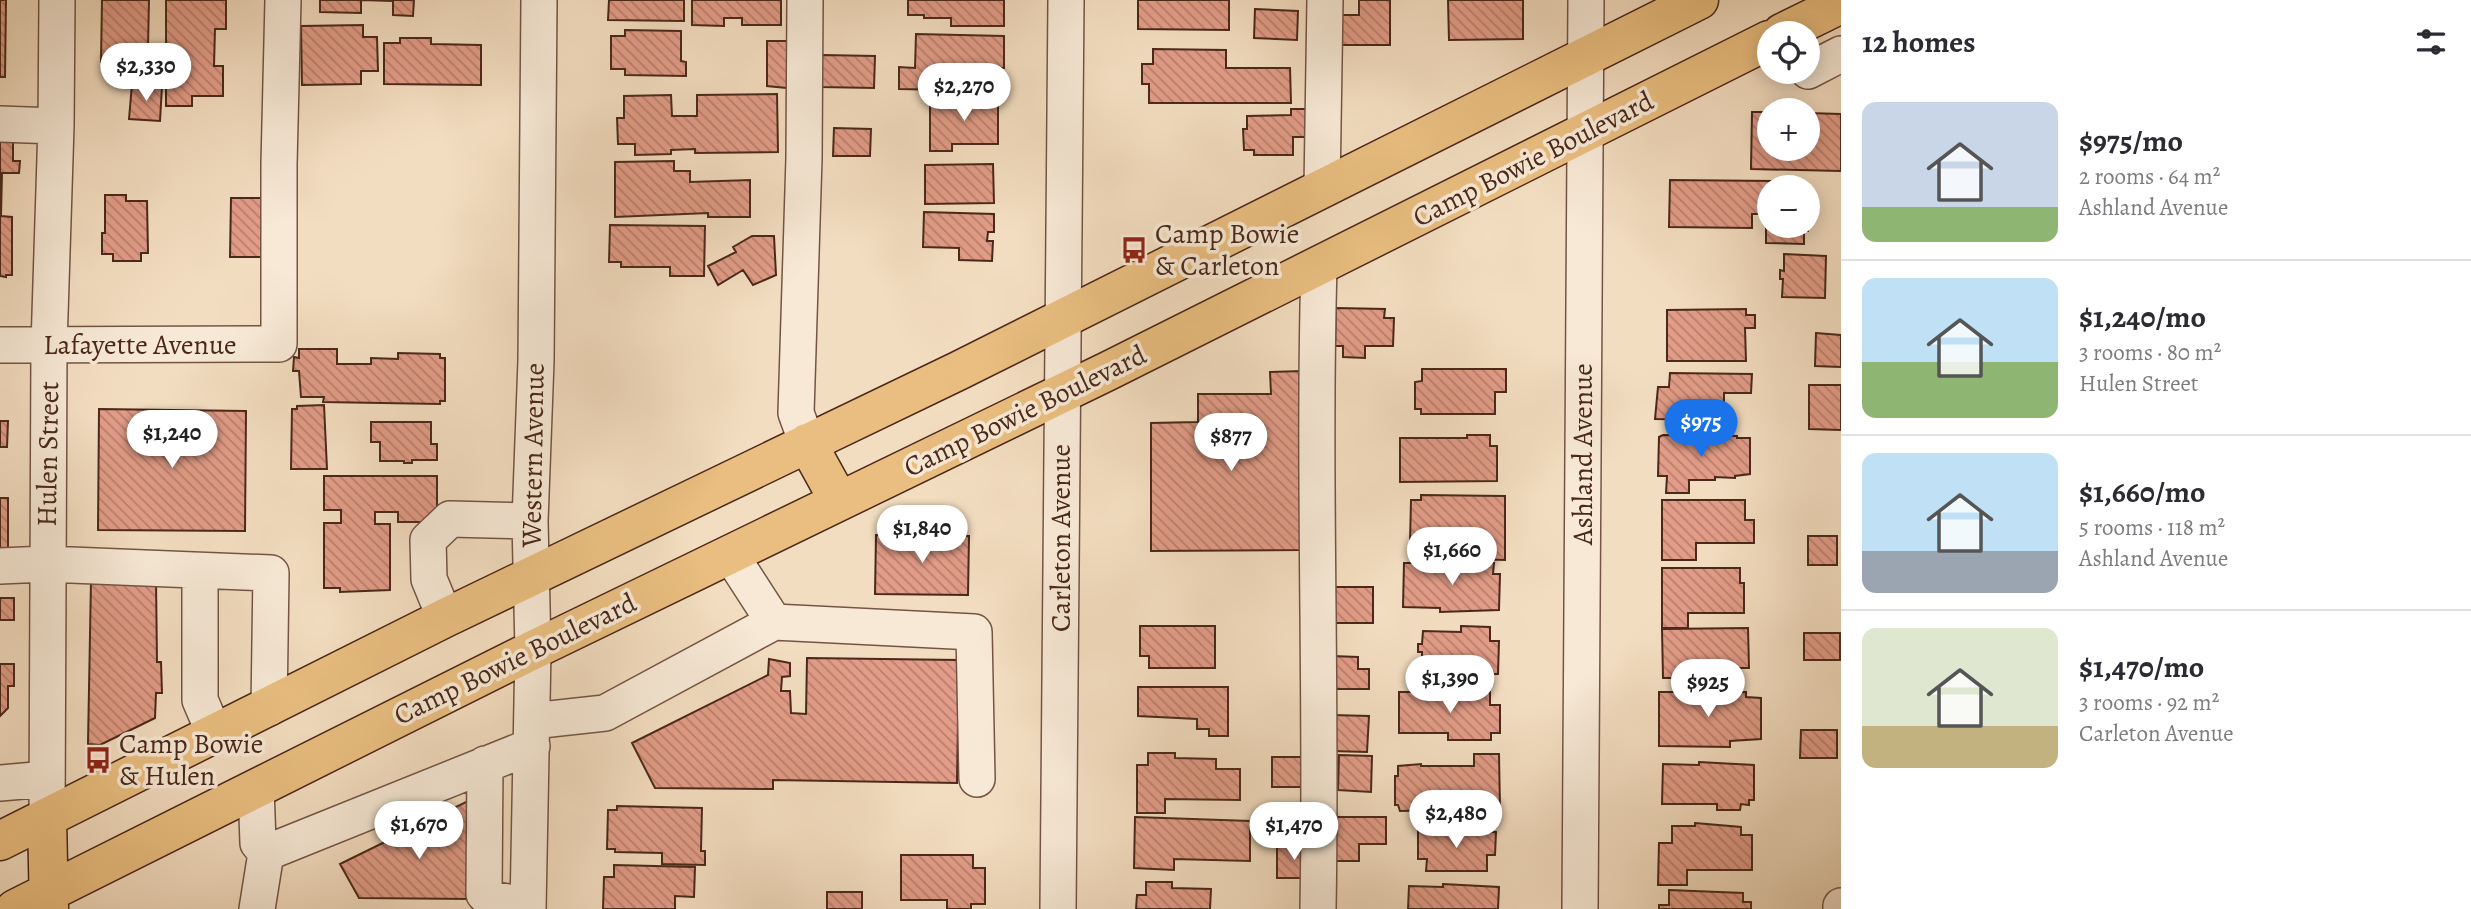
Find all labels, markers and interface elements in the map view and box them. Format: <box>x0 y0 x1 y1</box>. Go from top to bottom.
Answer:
map controls <box>1757 21 1820 238</box>
button: locate <box>1757 21 1820 84</box>
text: 12 homes <box>1862 22 1975 62</box>
icon: filters <box>2412 23 2450 61</box>
pin: $2,330 <box>89 43 203 103</box>
text: $2,330 <box>116 50 176 81</box>
pin: $2,270 <box>907 64 1021 123</box>
text: $2,270 <box>934 70 994 101</box>
street label: Camp Bowie Boulevard <box>1406 81 1661 236</box>
button: + <box>1757 98 1820 161</box>
text: $975/mo <box>2079 121 2183 161</box>
icon: home <box>1918 130 2002 214</box>
text: 2 rooms · 64 m² <box>2079 161 2220 192</box>
button: − <box>1757 175 1820 238</box>
text: Ashland Avenue <box>2079 192 2228 223</box>
place label: Camp Bowie & Carleton <box>1155 215 1299 285</box>
bus stop icon: Camp Bowie & Carleton <box>1119 235 1149 265</box>
text: $1,240/mo <box>2079 297 2206 337</box>
icon: home <box>1918 306 2002 390</box>
street label: Lafayette Avenue <box>43 326 237 364</box>
street label: Camp Bowie Boulevard <box>897 335 1153 486</box>
text: 3 rooms · 80 m² <box>2079 337 2221 368</box>
street label: Western Avenue <box>512 362 554 549</box>
street label: Ashland Avenue <box>1564 363 1602 546</box>
text: Hulen Street <box>2079 368 2198 399</box>
street label: Hulen Street <box>28 381 68 527</box>
pin: $975 <box>1660 400 1742 459</box>
text: $975 <box>1680 406 1722 437</box>
pin: $1,240 <box>115 410 229 470</box>
pin: $877 <box>1190 414 1272 473</box>
text: $1,240 <box>143 417 201 448</box>
text: $877 <box>1210 420 1252 451</box>
street label: Carleton Avenue <box>1042 444 1080 632</box>
text: $1,660/mo <box>2079 472 2205 512</box>
icon: home <box>1918 481 2002 565</box>
pin: $1,840 <box>865 505 979 565</box>
text: $1,840 <box>893 512 951 543</box>
text: 5 rooms · 118 m² <box>2079 512 2225 543</box>
pin: $1,660 <box>1395 528 1509 587</box>
text: $1,660 <box>1423 534 1481 565</box>
text: Ashland Avenue <box>2079 543 2228 574</box>
street label: Camp Bowie Boulevard <box>387 583 643 734</box>
text: $1,470/mo <box>2079 647 2204 687</box>
pin: $1,390 <box>1393 656 1507 715</box>
icon: home <box>1918 656 2002 740</box>
pin: $925 <box>1667 660 1749 719</box>
text: $1,390 <box>1421 662 1479 693</box>
text: $925 <box>1687 666 1729 697</box>
text: 3 rooms · 92 m² <box>2079 687 2219 718</box>
text: Carleton Avenue <box>2079 718 2234 749</box>
place label: Camp Bowie & Hulen <box>119 725 263 795</box>
bus stop icon: Camp Bowie & Hulen <box>83 745 113 775</box>
pin: $2,480 <box>1399 790 1513 850</box>
text: $2,480 <box>1425 797 1487 828</box>
pin: $1,670 <box>362 802 476 861</box>
pin: $1,470 <box>1237 802 1351 862</box>
text: $1,670 <box>390 808 448 839</box>
text: $1,470 <box>1265 809 1323 840</box>

